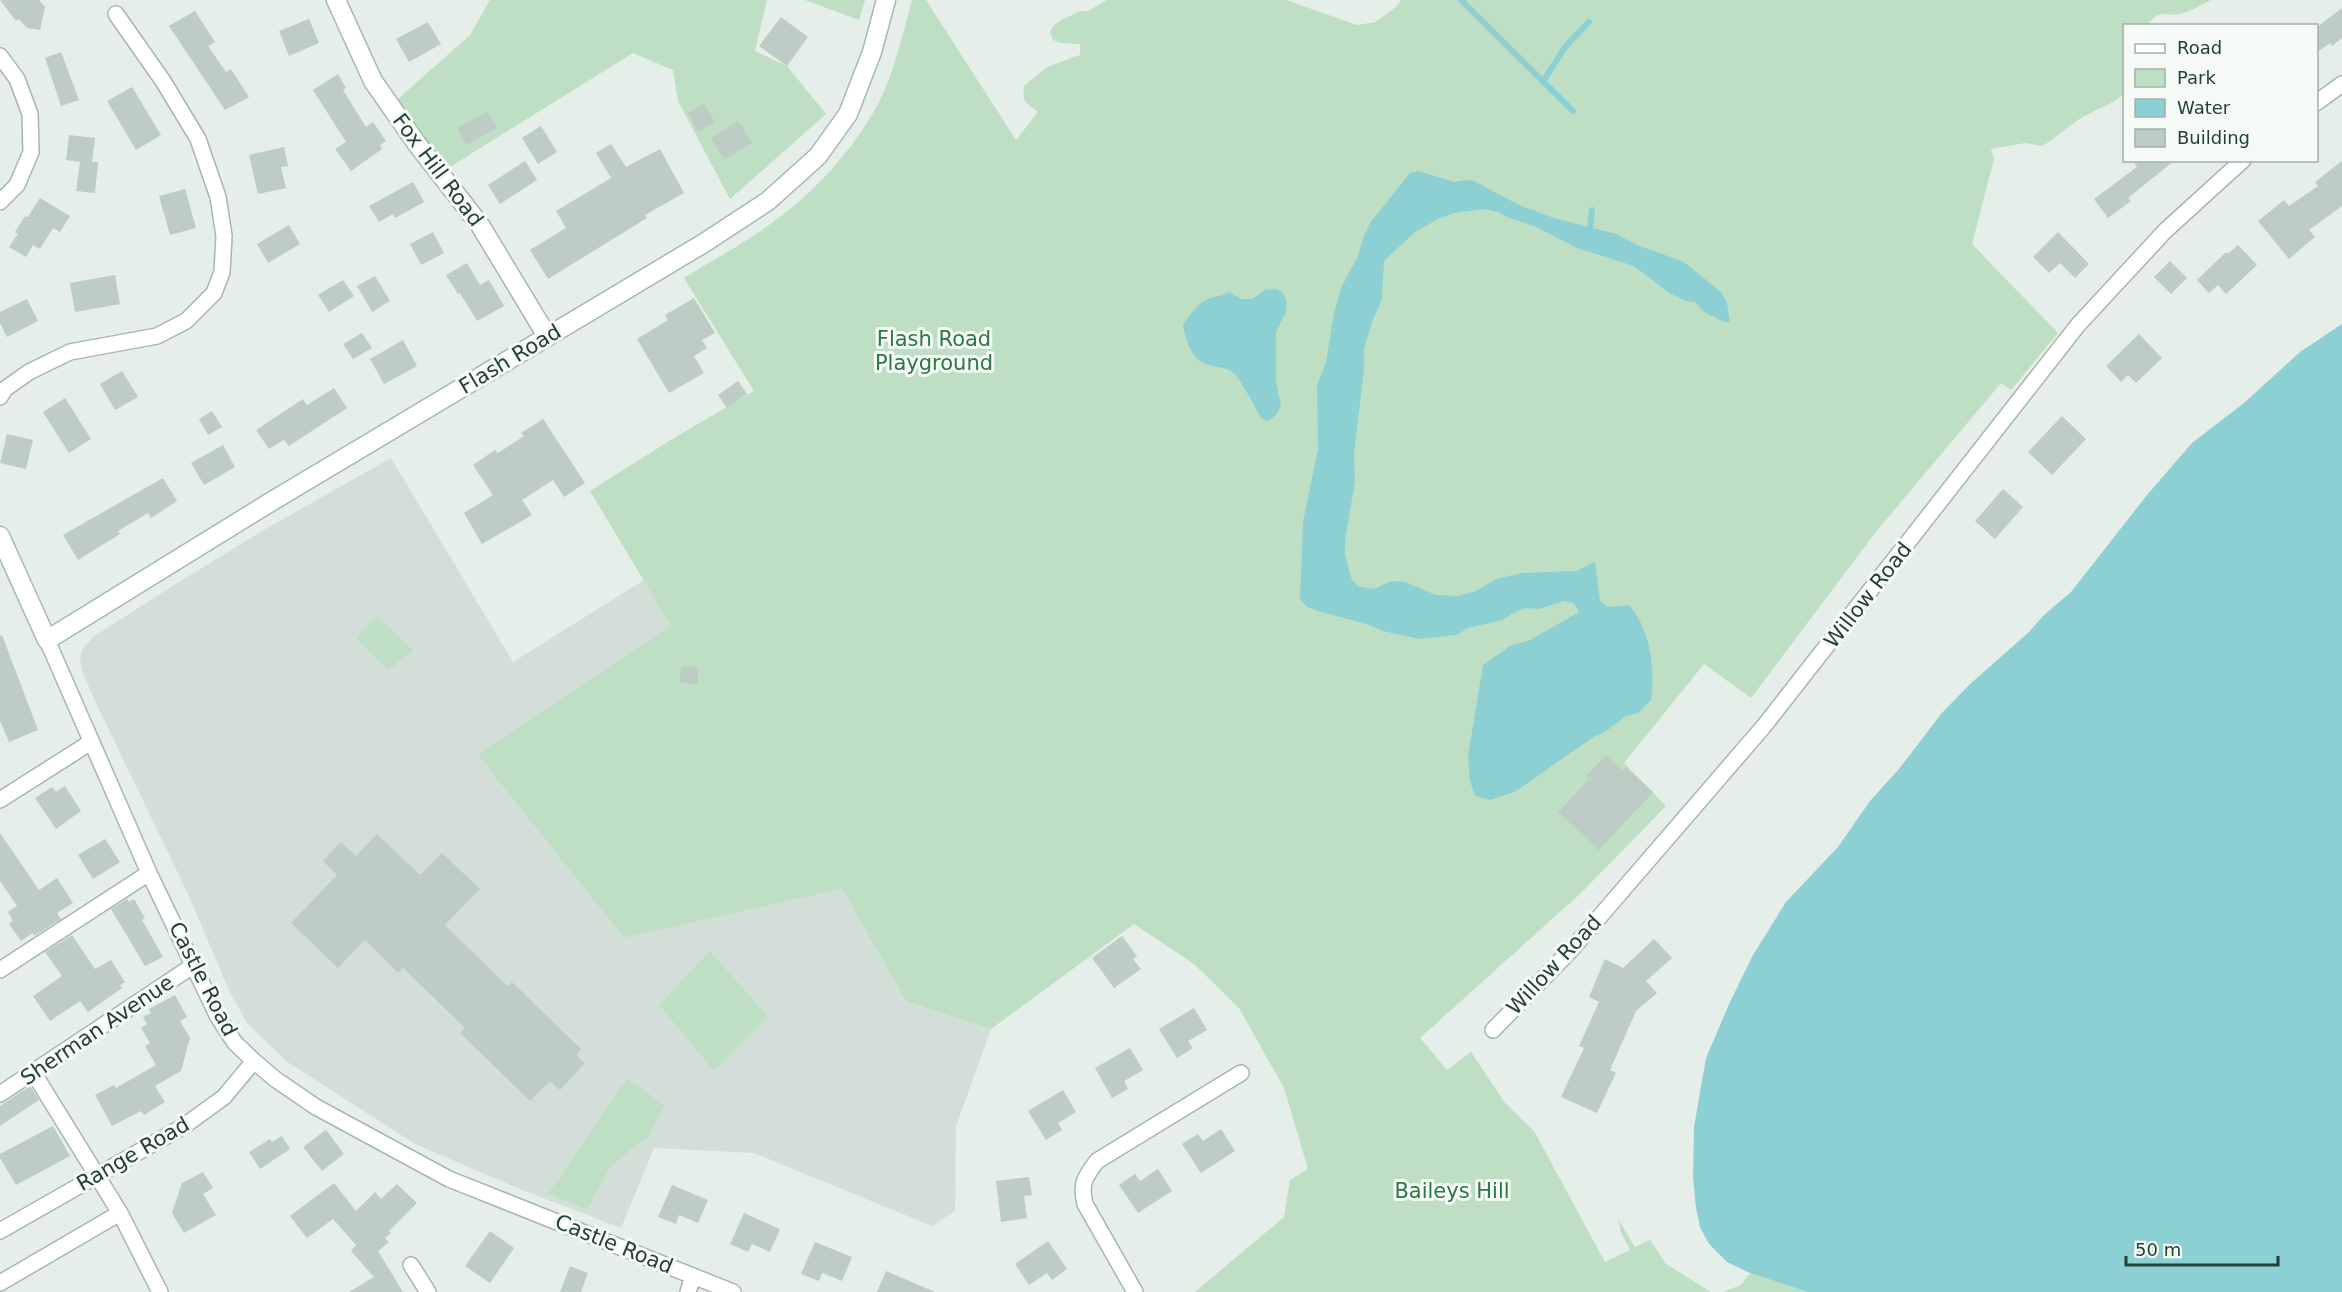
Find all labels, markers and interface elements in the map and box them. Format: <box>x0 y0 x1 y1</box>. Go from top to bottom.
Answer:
legend <box>2123 24 2318 162</box>
text: Road <box>2177 37 2222 58</box>
text: Park <box>2177 67 2216 88</box>
text: Water <box>2177 97 2231 118</box>
street label: Fox Hill Road <box>388 109 488 231</box>
text: Building <box>2177 127 2250 148</box>
street label: Flash Road <box>455 319 565 399</box>
park label: Flash Road Playground <box>875 327 993 375</box>
street label: Willow Road <box>1819 537 1917 653</box>
street label: Willow Road <box>1502 910 1606 1020</box>
street label: Castle Road <box>164 918 242 1040</box>
street label: Sherman Avenue <box>16 970 178 1090</box>
street label: Range Road <box>72 1112 194 1196</box>
park label: Baileys Hill <box>1394 1179 1510 1203</box>
street label: Castle Road <box>552 1209 676 1279</box>
scale bar <box>2126 1229 2278 1267</box>
text: 50 m <box>2135 1239 2181 1260</box>

